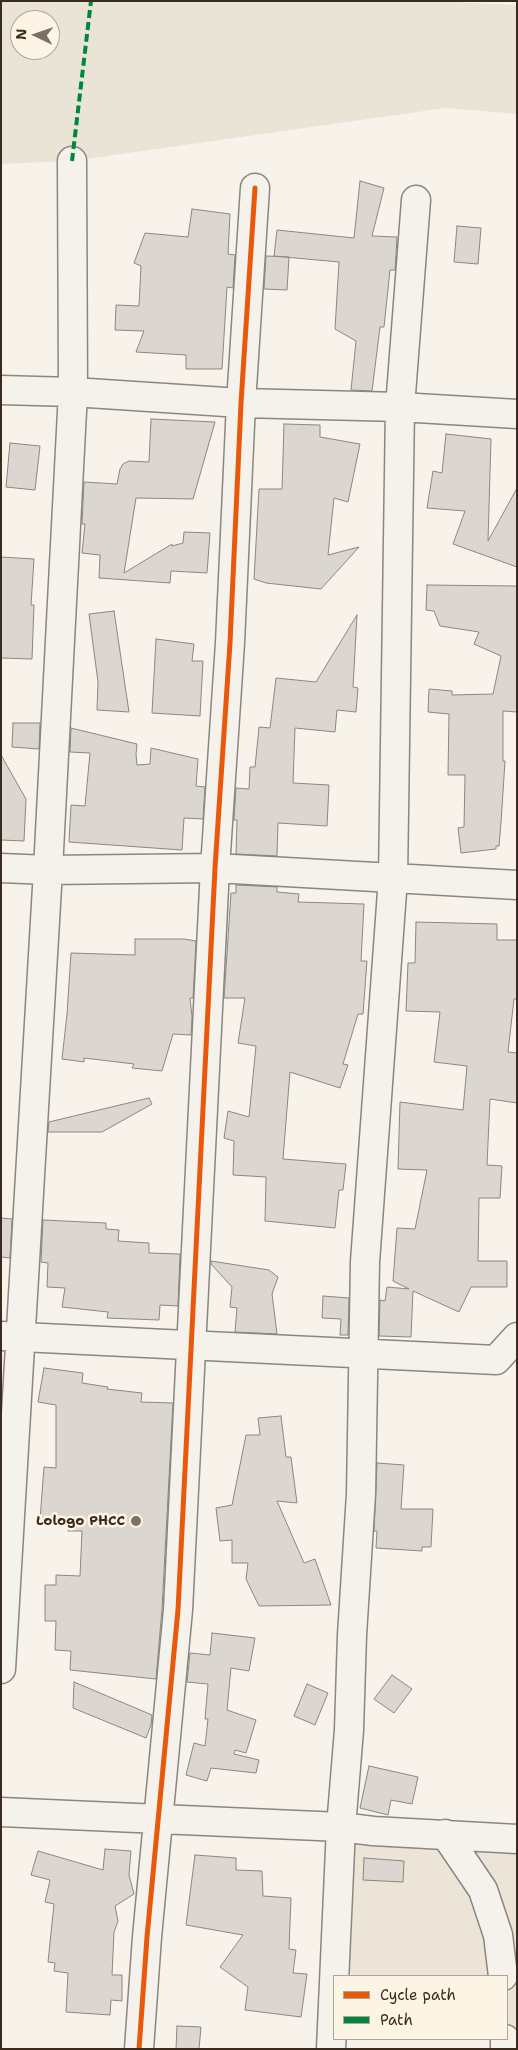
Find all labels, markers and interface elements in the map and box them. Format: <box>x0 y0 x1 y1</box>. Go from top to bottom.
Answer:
north arrow <box>10 10 60 60</box>
text: N <box>12 28 30 40</box>
place label: Lologo PHCC <box>36 1513 125 1529</box>
marker: Lologo PHCC <box>129 1514 143 1528</box>
legend <box>333 1975 508 2040</box>
text: Cycle path <box>380 1985 456 2005</box>
text: Path <box>380 2010 413 2030</box>

